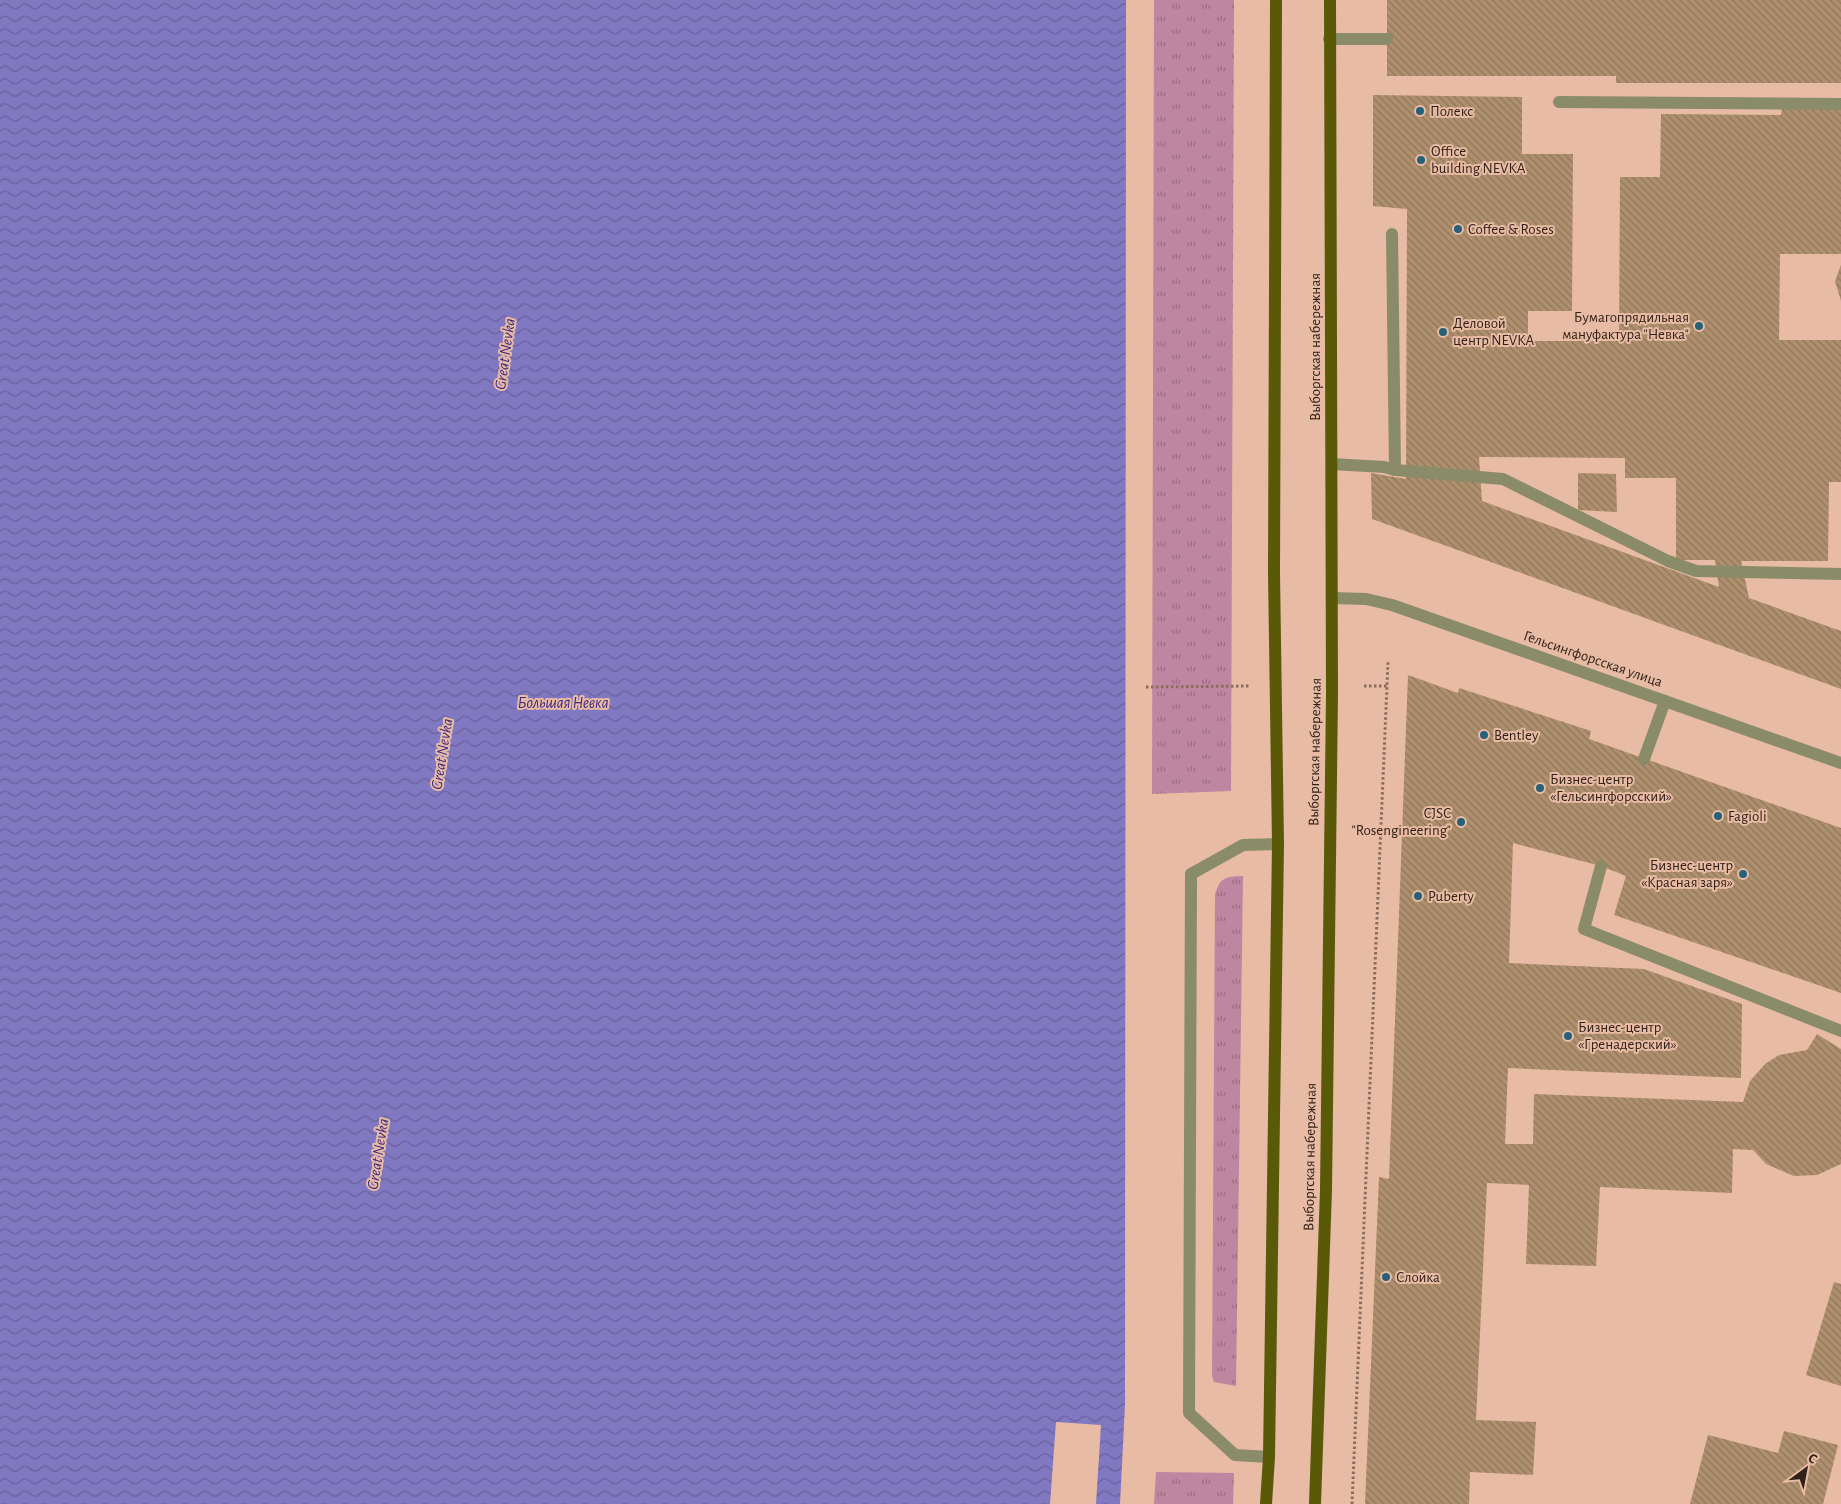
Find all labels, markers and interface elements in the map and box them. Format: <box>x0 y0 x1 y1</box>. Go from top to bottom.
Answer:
place label: Полекс <box>1430 104 1473 119</box>
marker: Полекс <box>1414 105 1426 117</box>
place label: Office building NEVKA <box>1431 144 1526 176</box>
marker: Office building NEVKA <box>1415 154 1427 166</box>
place label: Coffee & Roses <box>1468 222 1554 237</box>
marker: Coffee & Roses <box>1452 223 1464 235</box>
street label: Выборгская набережная <box>1308 273 1323 421</box>
place label: Бумагопрядильная мануфактура "Невка" <box>1562 310 1689 342</box>
place label: Деловой центр NEVKA <box>1453 316 1534 348</box>
water label: Great Nevka <box>492 317 518 391</box>
marker: Бумагопрядильная мануфактура "Невка" <box>1693 320 1705 332</box>
marker: Деловой центр NEVKA <box>1437 326 1449 338</box>
street label: Гельсингфорсская улица <box>1522 628 1665 690</box>
street label: Выборгская набережная <box>1306 678 1324 826</box>
water label: Большая Невка <box>517 695 609 711</box>
water label: Great Nevka <box>428 717 456 791</box>
place label: Bentley <box>1494 728 1539 743</box>
marker: Bentley <box>1478 729 1490 741</box>
place label: Бизнес-центр «Гельсингфорсский» <box>1550 772 1672 804</box>
marker: Бизнес-центр «Гельсингфорсский» <box>1534 782 1546 794</box>
place label: CJSC "Rosengineering" <box>1351 806 1451 838</box>
place label: Fagioli <box>1728 809 1767 824</box>
marker: Fagioli <box>1712 810 1724 822</box>
marker: CJSC "Rosengineering" <box>1455 816 1467 828</box>
place label: Бизнес-центр «Красная заря» <box>1641 858 1733 890</box>
marker: Бизнес-центр «Красная заря» <box>1737 868 1749 880</box>
place label: Puberty <box>1428 889 1474 904</box>
marker: Puberty <box>1412 890 1424 902</box>
place label: Бизнес-центр «Гренадерский» <box>1578 1020 1677 1052</box>
marker: Бизнес-центр «Гренадерский» <box>1562 1030 1574 1042</box>
street label: Выборгская набережная <box>1301 1083 1319 1231</box>
water label: Great Nevka <box>364 1117 392 1191</box>
place label: Слойка <box>1396 1270 1440 1285</box>
marker: Слойка <box>1380 1271 1392 1283</box>
north arrow <box>1781 1444 1831 1494</box>
text: С <box>1805 1451 1820 1467</box>

